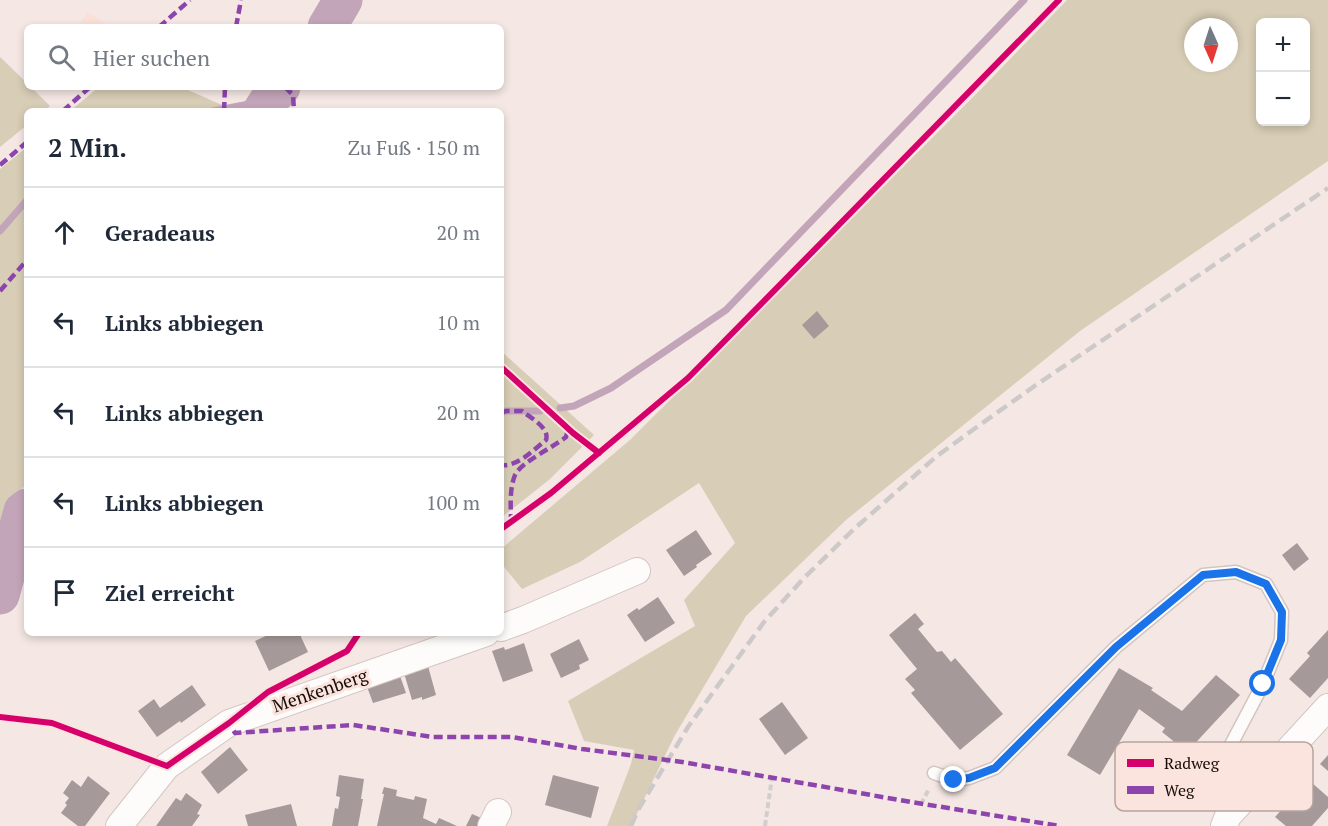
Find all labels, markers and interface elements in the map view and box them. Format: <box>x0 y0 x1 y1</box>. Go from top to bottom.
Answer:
north arrow <box>1184 18 1238 72</box>
map controls <box>1256 18 1310 126</box>
button: + <box>1256 18 1310 72</box>
search box <box>24 24 504 90</box>
icon: search <box>45 41 78 74</box>
text: Hier suchen <box>93 43 210 72</box>
button: − <box>1256 72 1310 126</box>
text: 2 Min. <box>48 130 127 164</box>
text: Zu Fuß · 150 m <box>348 134 480 161</box>
icon: ahead <box>48 216 81 249</box>
text: Geradeaus <box>105 218 215 247</box>
text: 20 m <box>437 219 480 246</box>
icon: left <box>48 306 81 339</box>
text: Links abbiegen <box>105 308 264 337</box>
text: 10 m <box>437 309 480 336</box>
icon: left <box>48 396 81 429</box>
text: Links abbiegen <box>105 398 264 427</box>
text: 20 m <box>437 399 480 426</box>
icon: left <box>48 486 81 519</box>
text: Links abbiegen <box>105 488 264 517</box>
text: 100 m <box>426 489 480 516</box>
icon: arrive <box>48 576 81 609</box>
text: Ziel erreicht <box>105 578 235 607</box>
street label: Menkenberg <box>269 662 371 718</box>
route start <box>1249 670 1275 696</box>
legend <box>1115 742 1313 811</box>
text: Radweg <box>1164 752 1220 774</box>
route end <box>940 766 966 792</box>
text: Weg <box>1164 779 1195 801</box>

